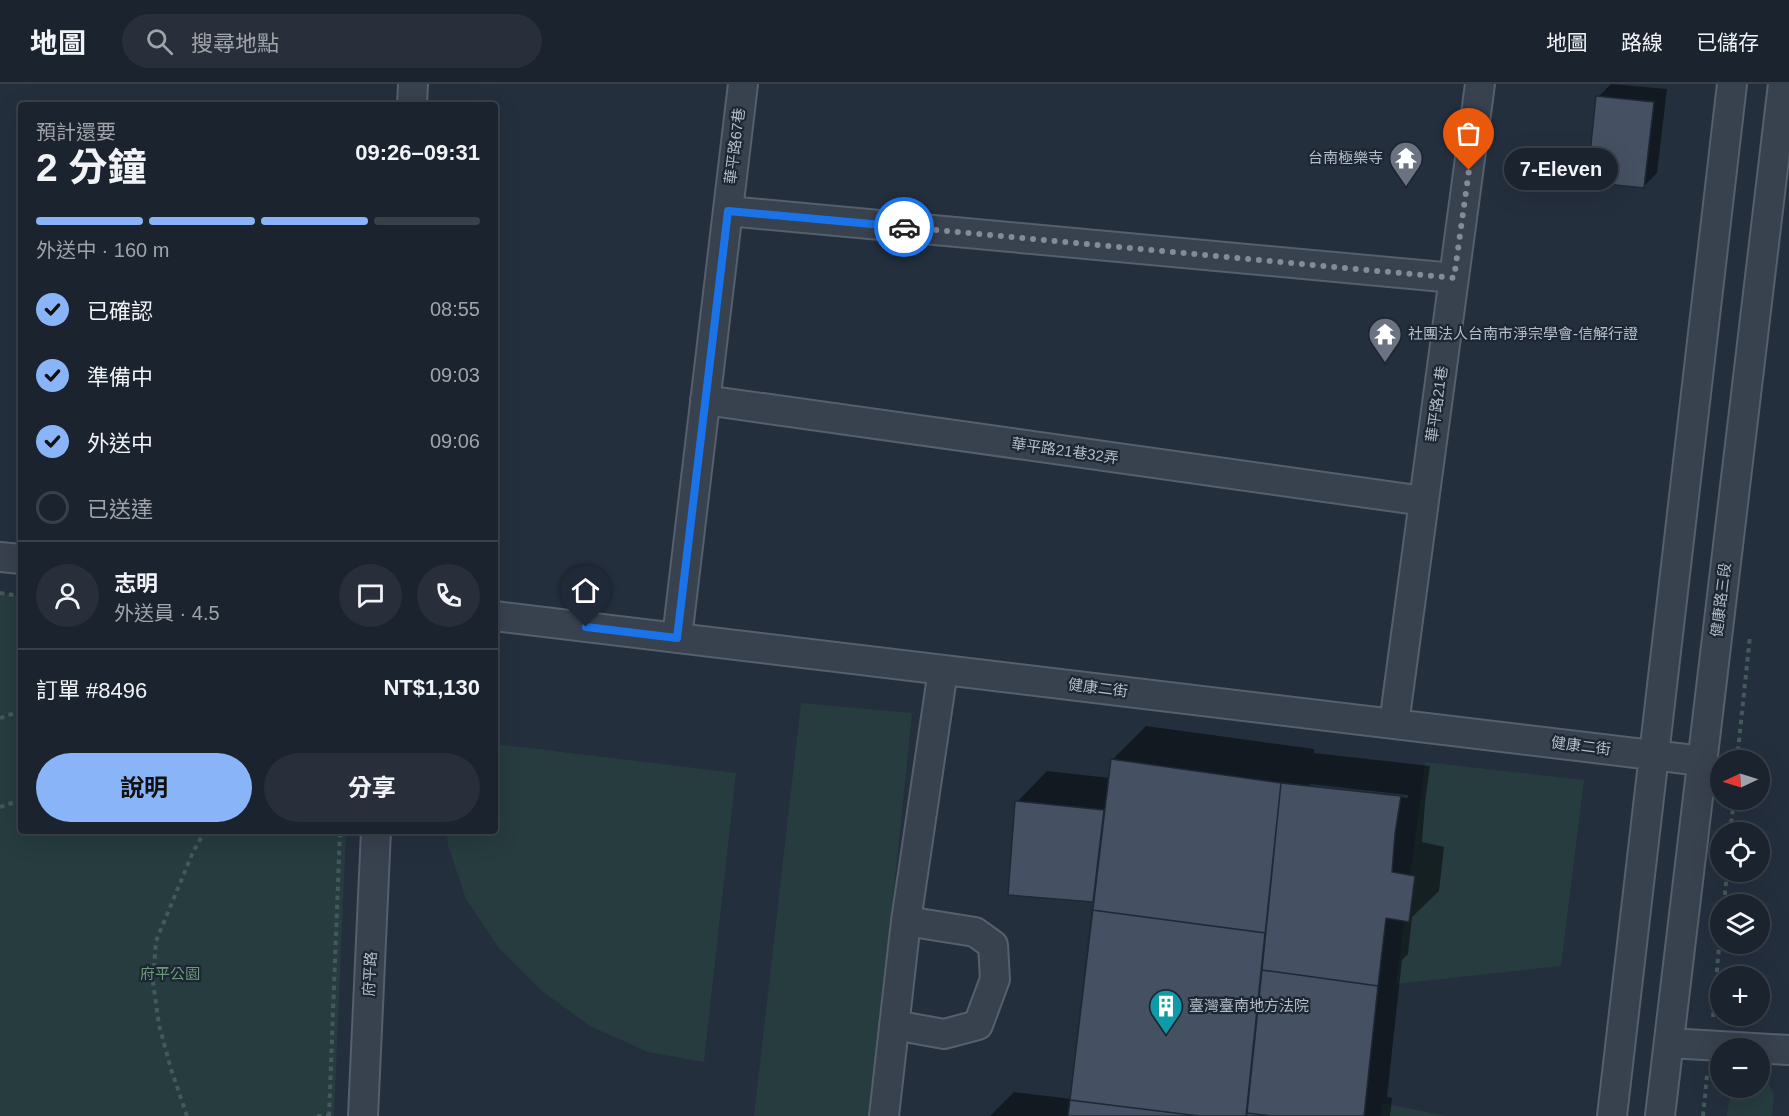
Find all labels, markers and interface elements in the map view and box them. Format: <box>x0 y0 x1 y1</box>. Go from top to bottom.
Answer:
search box <box>122 14 542 68</box>
icon: search <box>143 25 176 58</box>
text: 地圖 <box>30 28 86 59</box>
text: 搜尋地點 <box>191 31 279 56</box>
text: 地圖 <box>1546 31 1588 54</box>
text: 路線 <box>1621 31 1663 54</box>
text: 已儲存 <box>1696 31 1759 54</box>
street label: 華平路67巷 <box>721 107 748 185</box>
pin <box>1443 108 1494 170</box>
icon: bag <box>1452 117 1485 150</box>
text: 預計還要 <box>36 121 116 143</box>
text: 09:26–09:31 <box>355 140 480 165</box>
temple icon: 台南極樂寺 <box>1388 140 1424 187</box>
text: 2 分鐘 <box>36 146 147 189</box>
place label: 台南極樂寺 <box>1308 149 1383 166</box>
callout: 7-Eleven <box>1505 149 1619 191</box>
text: 7-Eleven <box>1520 158 1602 180</box>
courier <box>874 197 934 257</box>
icon: car <box>888 211 921 244</box>
text: 外送中 · 160 m <box>36 239 169 261</box>
icon: check <box>36 293 69 326</box>
text: 08:55 <box>430 298 480 320</box>
text: 已確認 <box>87 299 153 324</box>
temple icon: 社團法人台南市淨宗學會-信解行證 <box>1367 316 1403 363</box>
place label: 社團法人台南市淨宗學會-信解行證 <box>1408 325 1638 342</box>
icon: check <box>36 359 69 392</box>
text: 09:03 <box>430 364 480 386</box>
text: 準備中 <box>87 365 153 390</box>
street label: 華平路21巷 <box>1423 365 1450 443</box>
icon: check <box>36 425 69 458</box>
text: 09:06 <box>430 430 480 452</box>
text: 外送中 <box>87 431 153 456</box>
street label: 華平路21巷32弄 <box>1010 435 1120 466</box>
text: 已送達 <box>87 497 153 522</box>
street label: 健康路三段 <box>1707 562 1734 638</box>
button: person <box>36 564 99 627</box>
button: chat <box>339 564 402 627</box>
button: phone <box>417 564 480 627</box>
pin <box>560 565 611 627</box>
text: 志明 <box>114 571 158 596</box>
icon: home <box>569 574 602 607</box>
text: 外送員 · 4.5 <box>114 602 220 624</box>
text: NT$1,130 <box>383 675 480 700</box>
street label: 健康二街 <box>1067 675 1129 700</box>
text: 訂單 #8496 <box>36 678 147 703</box>
street label: 健康二街 <box>1550 733 1612 758</box>
north arrow <box>1710 750 1770 810</box>
map controls <box>1710 750 1770 1098</box>
button: 說明 <box>36 753 252 822</box>
button: 分享 <box>264 753 480 822</box>
button: locate <box>1710 822 1770 882</box>
button: layers <box>1710 894 1770 954</box>
street label: 府平路 <box>360 951 379 997</box>
park label: 府平公園 <box>140 965 200 982</box>
button: + <box>1710 966 1770 1026</box>
building icon: 臺灣臺南地方法院 <box>1148 988 1184 1035</box>
place label: 臺灣臺南地方法院 <box>1189 997 1309 1014</box>
button: − <box>1710 1038 1770 1098</box>

